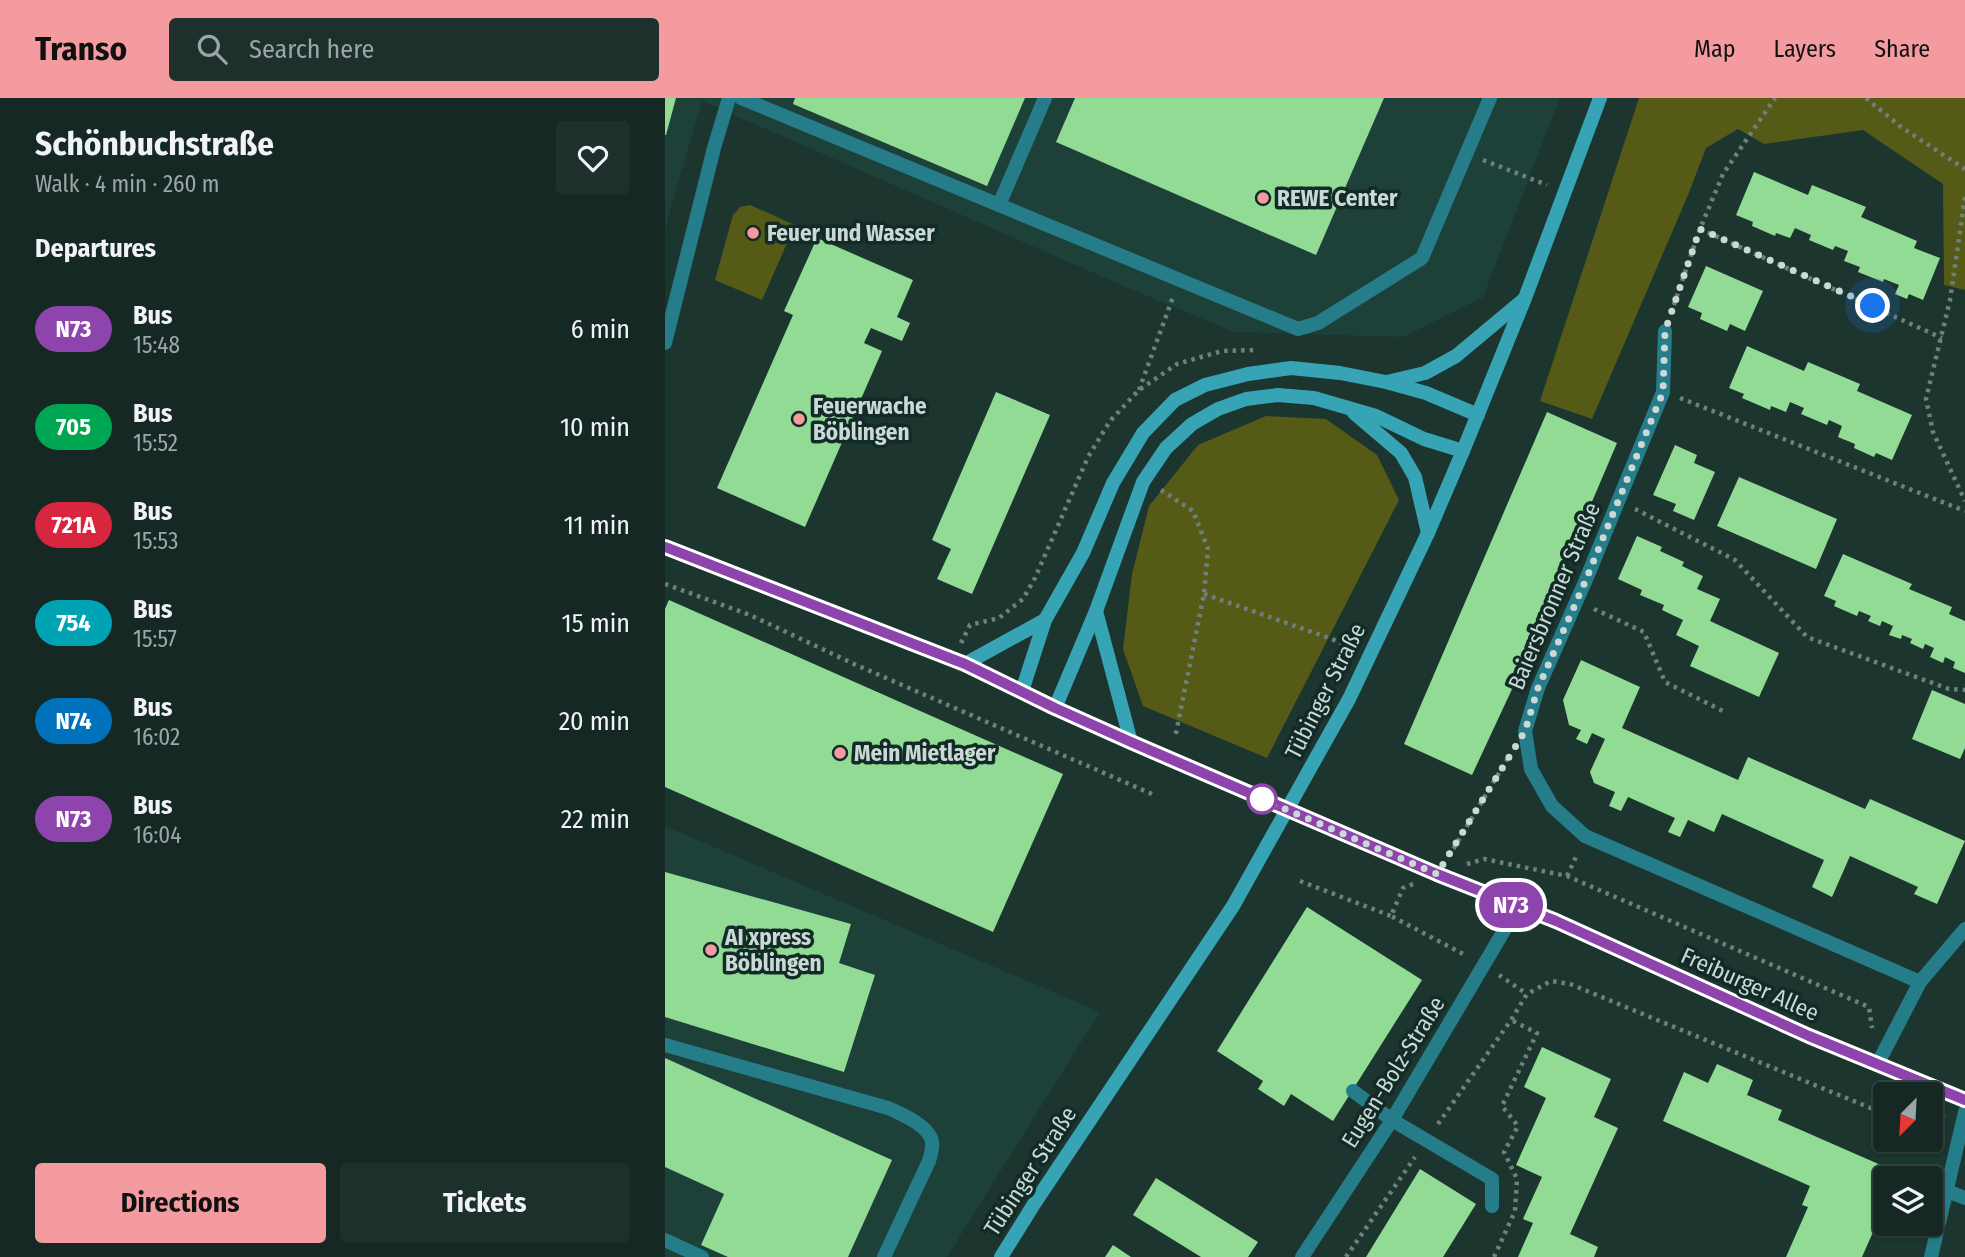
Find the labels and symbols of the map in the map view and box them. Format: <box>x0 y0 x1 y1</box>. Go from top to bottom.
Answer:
place label: REWE Center <box>1277 184 1398 212</box>
marker: REWE Center <box>1255 190 1271 206</box>
place label: Feuer und Wasser <box>767 219 935 247</box>
marker: Feuer und Wasser <box>745 225 761 241</box>
your location <box>1855 288 1890 323</box>
place label: Feuerwache Böblingen <box>813 392 927 446</box>
marker: Feuerwache Böblingen <box>791 411 807 427</box>
street label: Baiersbronner Straße <box>1502 498 1606 694</box>
street label: Tübinger Straße <box>1279 619 1371 763</box>
place label: Mein Mietlager <box>854 739 996 767</box>
marker: Mein Mietlager <box>832 745 848 761</box>
unlabelled marker <box>1247 784 1277 814</box>
line badge: N73 <box>1471 882 1551 928</box>
place label: AI xpress Böblingen <box>724 923 822 977</box>
street label: Freiburger Allee <box>1677 941 1823 1027</box>
marker: AI xpress Böblingen <box>703 942 719 958</box>
street label: Eugen-Bolz-Straße <box>1335 991 1451 1153</box>
north arrow <box>1873 1082 1943 1152</box>
street label: Tübinger Straße <box>978 1101 1082 1241</box>

